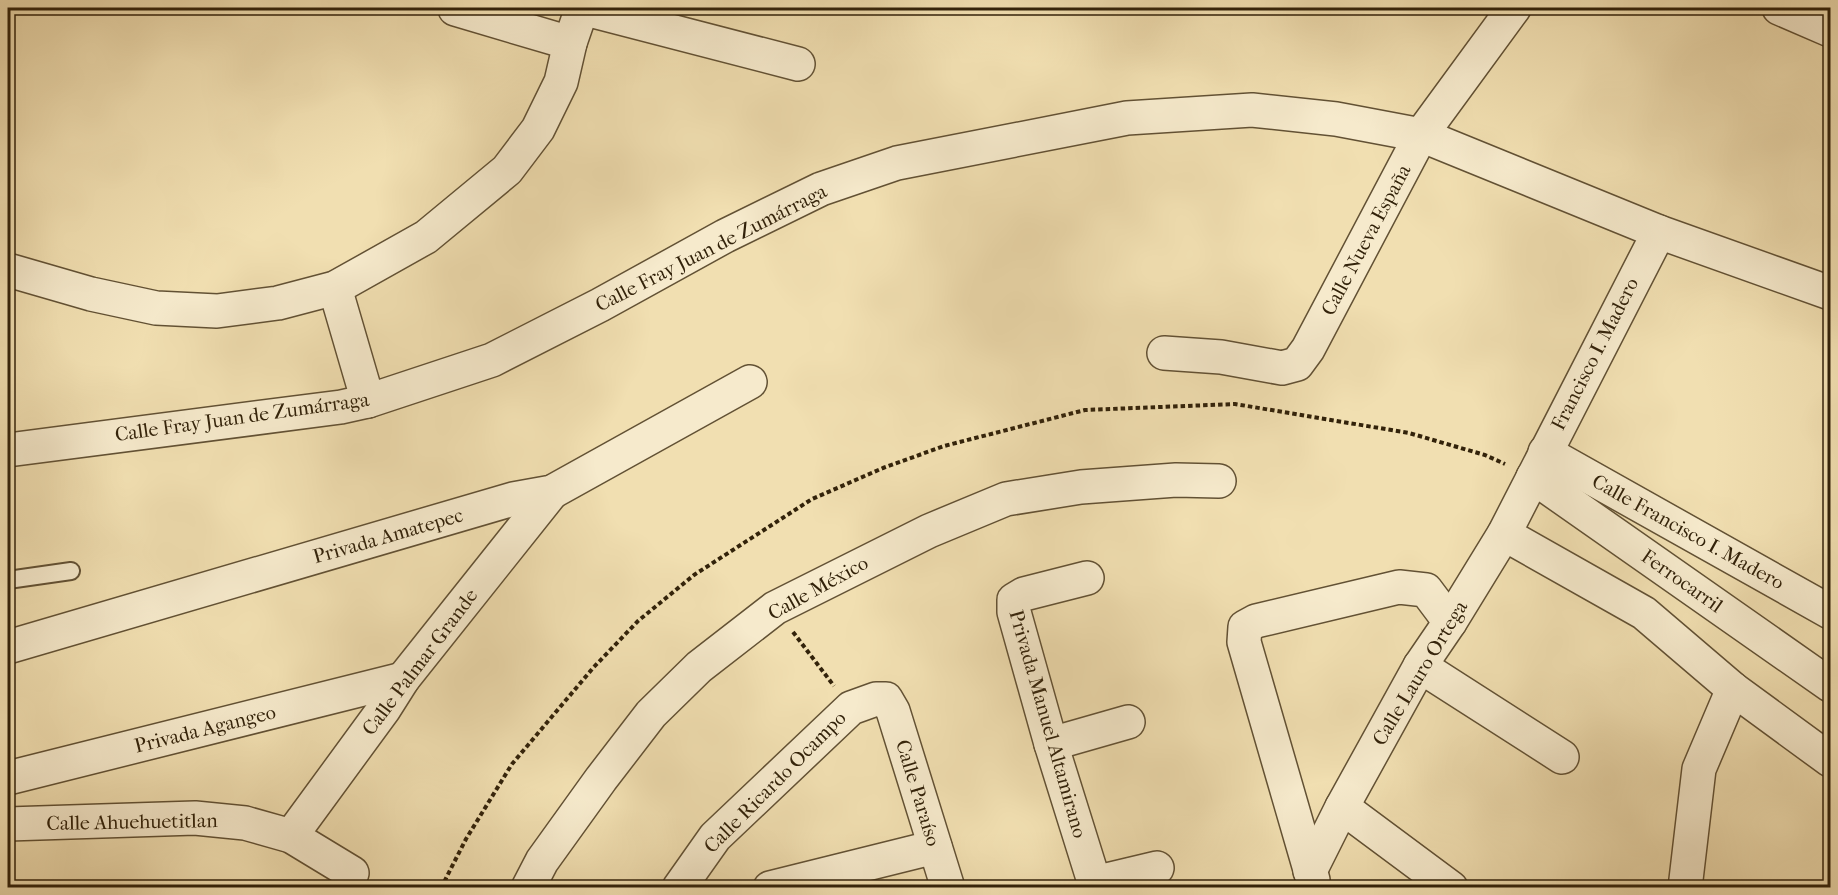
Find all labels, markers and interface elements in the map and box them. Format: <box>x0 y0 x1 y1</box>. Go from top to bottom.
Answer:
street label: Calle Nueva España <box>1317 160 1416 319</box>
street label: Calle Fray Juan de Zumárraga <box>592 179 831 316</box>
street label: Francisco I. Madero <box>1547 274 1643 434</box>
street label: Calle Fray Juan de Zumárraga <box>113 388 371 446</box>
street label: Calle Francisco I. Madero <box>1588 470 1788 594</box>
street label: Privada Amatepec <box>310 504 466 568</box>
street label: Ferrocarril <box>1637 545 1728 618</box>
street label: Calle México <box>764 551 872 625</box>
street label: Calle Palmar Grande <box>357 584 483 740</box>
street label: Calle Lauro Ortega <box>1368 596 1473 749</box>
street label: Privada Manuel Altamirano <box>1004 607 1092 841</box>
street label: Privada Agangeo <box>132 700 278 758</box>
street label: Calle Ricardo Ocampo <box>699 706 851 858</box>
street label: Calle Paraíso <box>891 737 945 849</box>
street label: Calle Ahuehuetitlan <box>46 809 218 835</box>

